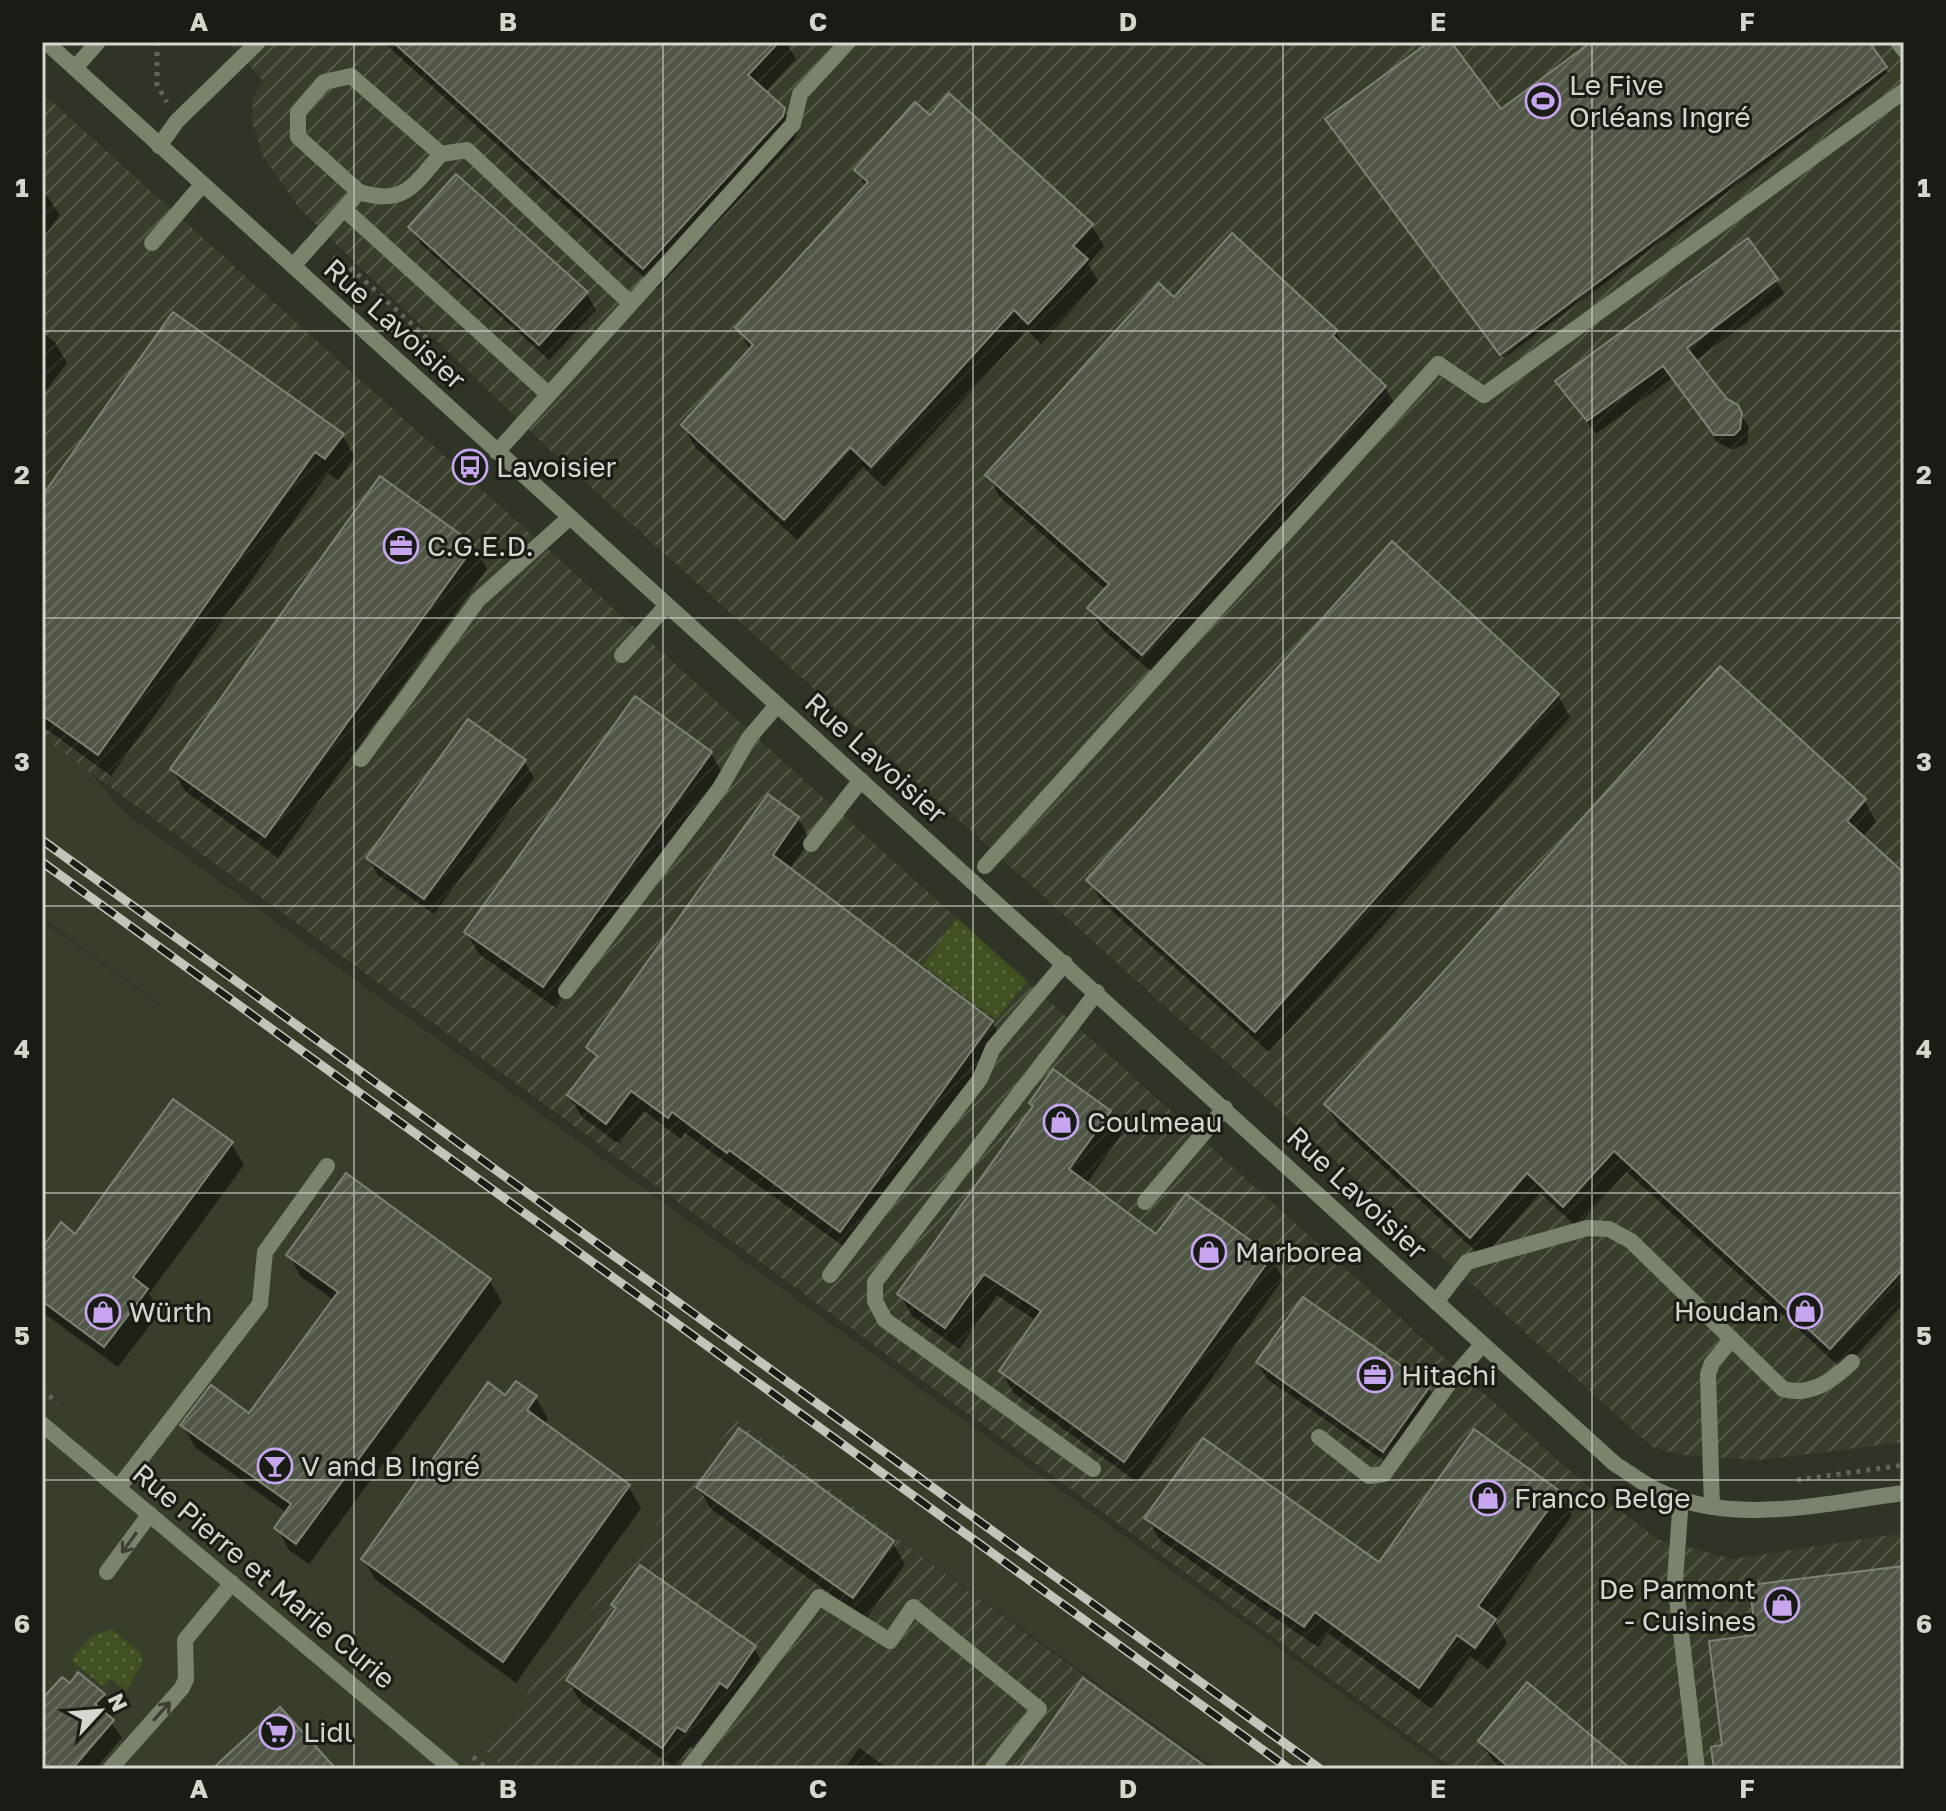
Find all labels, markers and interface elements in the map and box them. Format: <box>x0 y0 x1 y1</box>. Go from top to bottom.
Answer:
text: A <box>190 6 209 37</box>
text: B <box>499 6 517 37</box>
text: C <box>809 6 827 37</box>
text: D <box>1119 6 1137 37</box>
text: E <box>1430 6 1446 37</box>
text: F <box>1739 6 1755 37</box>
place label: Le Five Orléans Ingré <box>1569 68 1751 133</box>
sports icon: Le Five Orléans Ingré <box>1524 82 1562 120</box>
text: 1 <box>15 172 29 203</box>
text: 1 <box>1917 172 1931 203</box>
street label: Rue Lavoisier <box>318 251 473 396</box>
bus stop icon: Lavoisier <box>451 448 489 486</box>
place label: Lavoisier <box>496 450 617 483</box>
text: 2 <box>14 459 30 490</box>
text: 2 <box>1916 459 1932 490</box>
office icon: C.G.E.D. <box>382 527 420 565</box>
place label: C.G.E.D. <box>427 529 534 562</box>
street label: Rue Lavoisier <box>799 685 954 830</box>
text: 3 <box>14 746 30 777</box>
text: 3 <box>1916 746 1932 777</box>
text: 4 <box>14 1033 30 1064</box>
text: 4 <box>1916 1033 1932 1064</box>
shop icon: Coulmeau <box>1042 1103 1080 1141</box>
place label: Coulmeau <box>1087 1105 1223 1138</box>
street label: Rue Lavoisier <box>1281 1119 1434 1266</box>
shop icon: Marborea <box>1190 1233 1228 1271</box>
place label: Marborea <box>1235 1235 1363 1268</box>
shop icon: Houdan <box>1786 1292 1824 1330</box>
shop icon: Würth <box>84 1293 122 1331</box>
place label: Houdan <box>1674 1294 1779 1327</box>
place label: Würth <box>129 1295 212 1328</box>
text: 5 <box>14 1320 30 1351</box>
text: 5 <box>1916 1320 1932 1351</box>
office icon: Hitachi <box>1356 1356 1394 1394</box>
place label: Hitachi <box>1401 1358 1497 1391</box>
bar icon: V and B Ingré <box>256 1447 294 1485</box>
place label: V and B Ingré <box>301 1449 480 1482</box>
street label: Rue Pierre et Marie Curie <box>126 1456 402 1695</box>
shop icon: Franco Belge <box>1469 1479 1507 1517</box>
place label: Franco Belge <box>1514 1481 1691 1514</box>
one-way arrow <box>120 1532 137 1553</box>
place label: De Parmont - Cuisines <box>1599 1572 1756 1637</box>
shop icon: De Parmont - Cuisines <box>1763 1586 1801 1624</box>
text: 6 <box>14 1608 30 1639</box>
text: 6 <box>1916 1608 1932 1639</box>
north arrow <box>60 1671 140 1751</box>
text: N <box>103 1689 134 1715</box>
one-way arrow <box>153 1701 171 1721</box>
supermarket icon: Lidl <box>258 1713 296 1751</box>
place label: Lidl <box>303 1715 353 1748</box>
text: A <box>190 1773 209 1804</box>
text: B <box>499 1773 517 1804</box>
text: C <box>809 1773 827 1804</box>
text: D <box>1119 1773 1137 1804</box>
text: E <box>1430 1773 1446 1804</box>
text: F <box>1739 1773 1755 1804</box>

